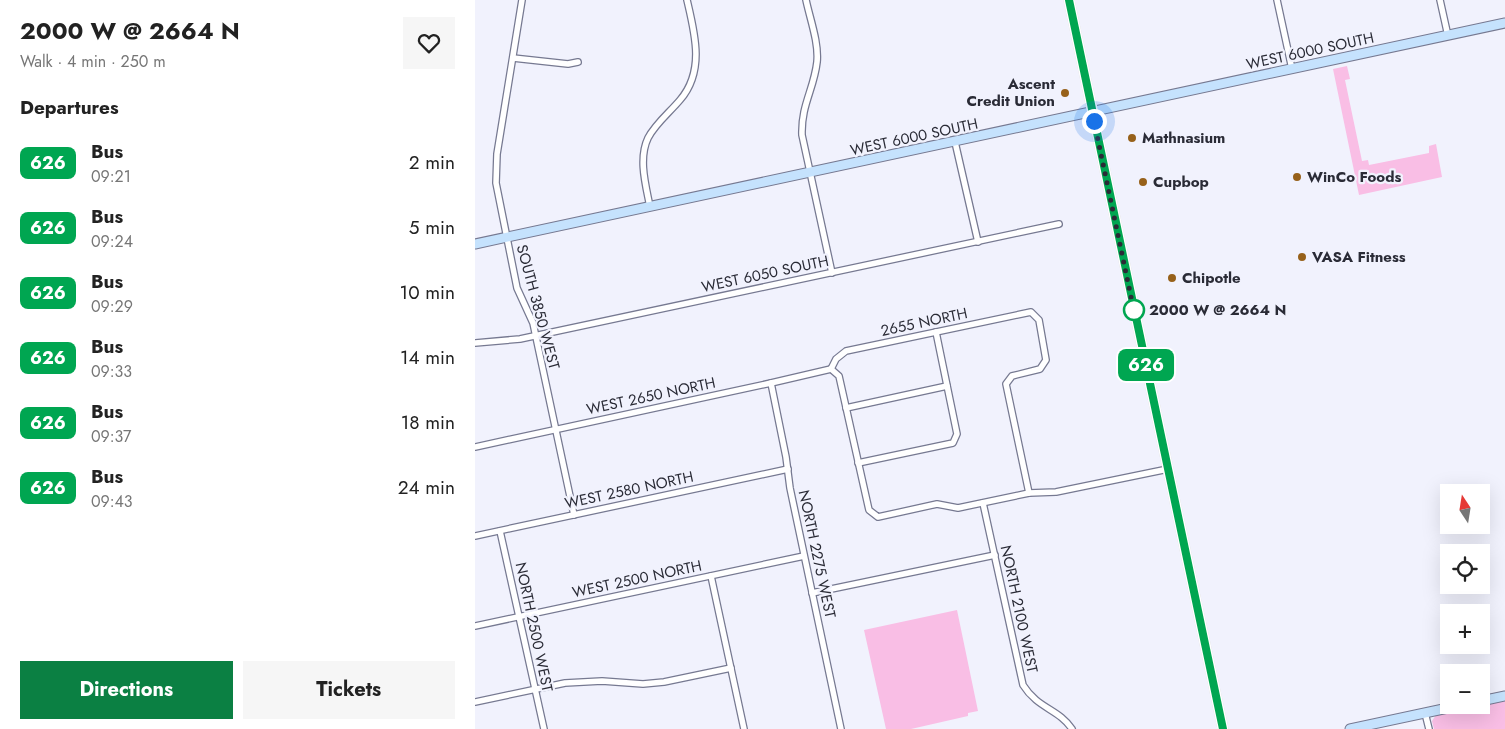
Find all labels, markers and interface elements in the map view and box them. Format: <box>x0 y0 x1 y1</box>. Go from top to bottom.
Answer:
text: 2000 W @ 2664 N <box>20 13 240 48</box>
button: heart <box>403 17 455 69</box>
street label: WEST 6000 SOUTH <box>1244 27 1376 75</box>
text: Walk · 4 min · 250 m <box>20 50 166 73</box>
place label: Ascent Credit Union <box>967 73 1055 112</box>
marker: Ascent Credit Union <box>1059 87 1071 99</box>
text: Departures <box>20 94 119 121</box>
your location <box>1082 109 1107 134</box>
street label: WEST 6000 SOUTH <box>848 113 980 161</box>
place label: Mathnasium <box>1142 127 1225 149</box>
marker: Mathnasium <box>1126 132 1138 144</box>
text: Bus <box>91 138 123 165</box>
text: 2 min <box>409 149 455 176</box>
text: 626 <box>30 150 66 176</box>
text: 09:21 <box>91 165 131 188</box>
place label: WinCo Foods <box>1307 166 1401 188</box>
place label: Cupbop <box>1153 171 1209 193</box>
marker: WinCo Foods <box>1291 171 1303 183</box>
marker: Cupbop <box>1137 176 1149 188</box>
text: Bus <box>91 203 123 230</box>
text: 5 min <box>409 214 455 241</box>
text: 626 <box>30 215 66 241</box>
text: 09:24 <box>91 230 133 253</box>
street label: SOUTH 3850 WEST <box>511 242 565 372</box>
place label: VASA Fitness <box>1311 246 1406 268</box>
street label: WEST 6050 SOUTH <box>699 250 831 298</box>
marker: VASA Fitness <box>1296 251 1308 263</box>
place label: Chipotle <box>1182 267 1241 289</box>
text: Bus <box>91 268 123 295</box>
marker: Chipotle <box>1166 272 1178 284</box>
text: 10 min <box>400 279 455 306</box>
text: 626 <box>30 280 66 306</box>
text: 09:29 <box>91 295 133 318</box>
marker: 2000 W @ 2664 N <box>1123 299 1145 321</box>
place label: 2000 W @ 2664 N <box>1149 299 1286 321</box>
street label: 2655 NORTH <box>879 302 969 342</box>
text: Bus <box>91 333 123 360</box>
text: 14 min <box>400 344 455 371</box>
text: 626 <box>30 345 66 371</box>
line badge: 626 <box>1117 349 1175 381</box>
text: 626 <box>1128 352 1164 378</box>
text: 09:33 <box>91 360 132 383</box>
street label: WEST 2650 NORTH <box>584 372 718 420</box>
text: Bus <box>91 398 123 425</box>
text: 18 min <box>401 409 455 436</box>
text: 626 <box>30 410 66 436</box>
text: 09:37 <box>91 425 131 448</box>
text: Bus <box>91 463 123 490</box>
street label: WEST 2580 NORTH <box>563 466 695 514</box>
text: 24 min <box>398 474 455 501</box>
text: 626 <box>30 475 66 501</box>
north arrow <box>1440 484 1490 534</box>
map controls <box>1440 484 1490 714</box>
street label: NORTH 2275 WEST <box>793 488 841 620</box>
text: 09:43 <box>91 490 133 513</box>
street label: NORTH 2100 WEST <box>995 543 1043 675</box>
button: locate <box>1440 544 1490 594</box>
street label: WEST 2500 NORTH <box>570 555 704 603</box>
street label: NORTH 2500 WEST <box>510 560 558 694</box>
button: + <box>1440 604 1490 654</box>
button: Directions <box>20 661 233 719</box>
button: Tickets <box>243 661 455 719</box>
button: − <box>1440 664 1490 714</box>

